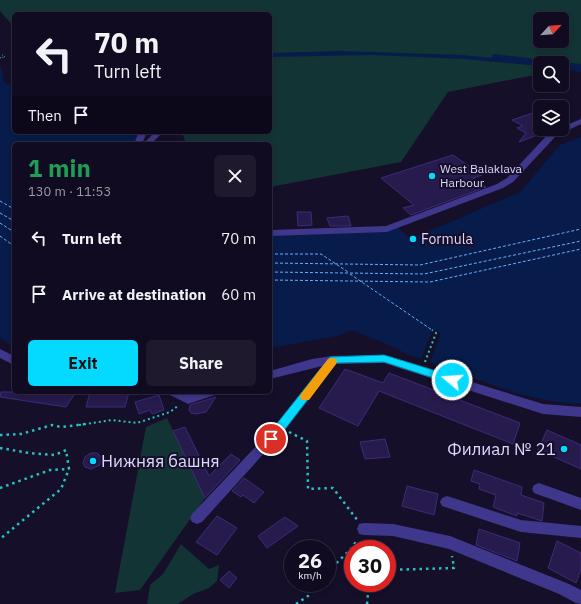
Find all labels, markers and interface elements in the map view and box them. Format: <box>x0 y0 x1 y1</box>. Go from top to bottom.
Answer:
north arrow <box>533 12 569 48</box>
map controls <box>533 12 569 136</box>
text: 70 m <box>94 24 159 61</box>
icon: left <box>28 28 80 80</box>
button: search <box>533 56 569 92</box>
text: Turn left <box>94 60 162 83</box>
button: layers <box>533 100 569 136</box>
icon: arrive <box>70 104 92 126</box>
text: Then <box>28 106 62 125</box>
text: 1 min <box>28 152 91 184</box>
button: close <box>214 155 256 197</box>
place label: West Balaklava Harbour <box>440 161 523 190</box>
marker: West Balaklava Harbour <box>427 171 437 181</box>
text: 130 m · 11:53 <box>28 183 111 200</box>
icon: left <box>28 227 50 249</box>
text: Turn left <box>62 229 122 248</box>
text: 70 m <box>221 229 256 248</box>
place label: Formula <box>421 230 473 248</box>
marker: Formula <box>408 234 418 244</box>
icon: arrive <box>28 283 50 305</box>
text: Arrive at destination <box>62 285 206 304</box>
text: 60 m <box>221 285 256 304</box>
button: Exit <box>28 340 138 386</box>
button: Share <box>146 340 256 386</box>
position arrow <box>431 359 473 401</box>
pin <box>254 422 288 456</box>
icon: arrive <box>260 428 282 450</box>
place label: Филиал № 21 <box>447 438 556 460</box>
marker: Филиал № 21 <box>559 444 569 454</box>
place label: Нижняя башня <box>101 450 220 472</box>
marker: Нижняя башня <box>88 456 98 466</box>
speed limit sign: 30 <box>344 540 396 592</box>
text: 26 <box>298 547 322 574</box>
text: km/h <box>298 569 322 582</box>

